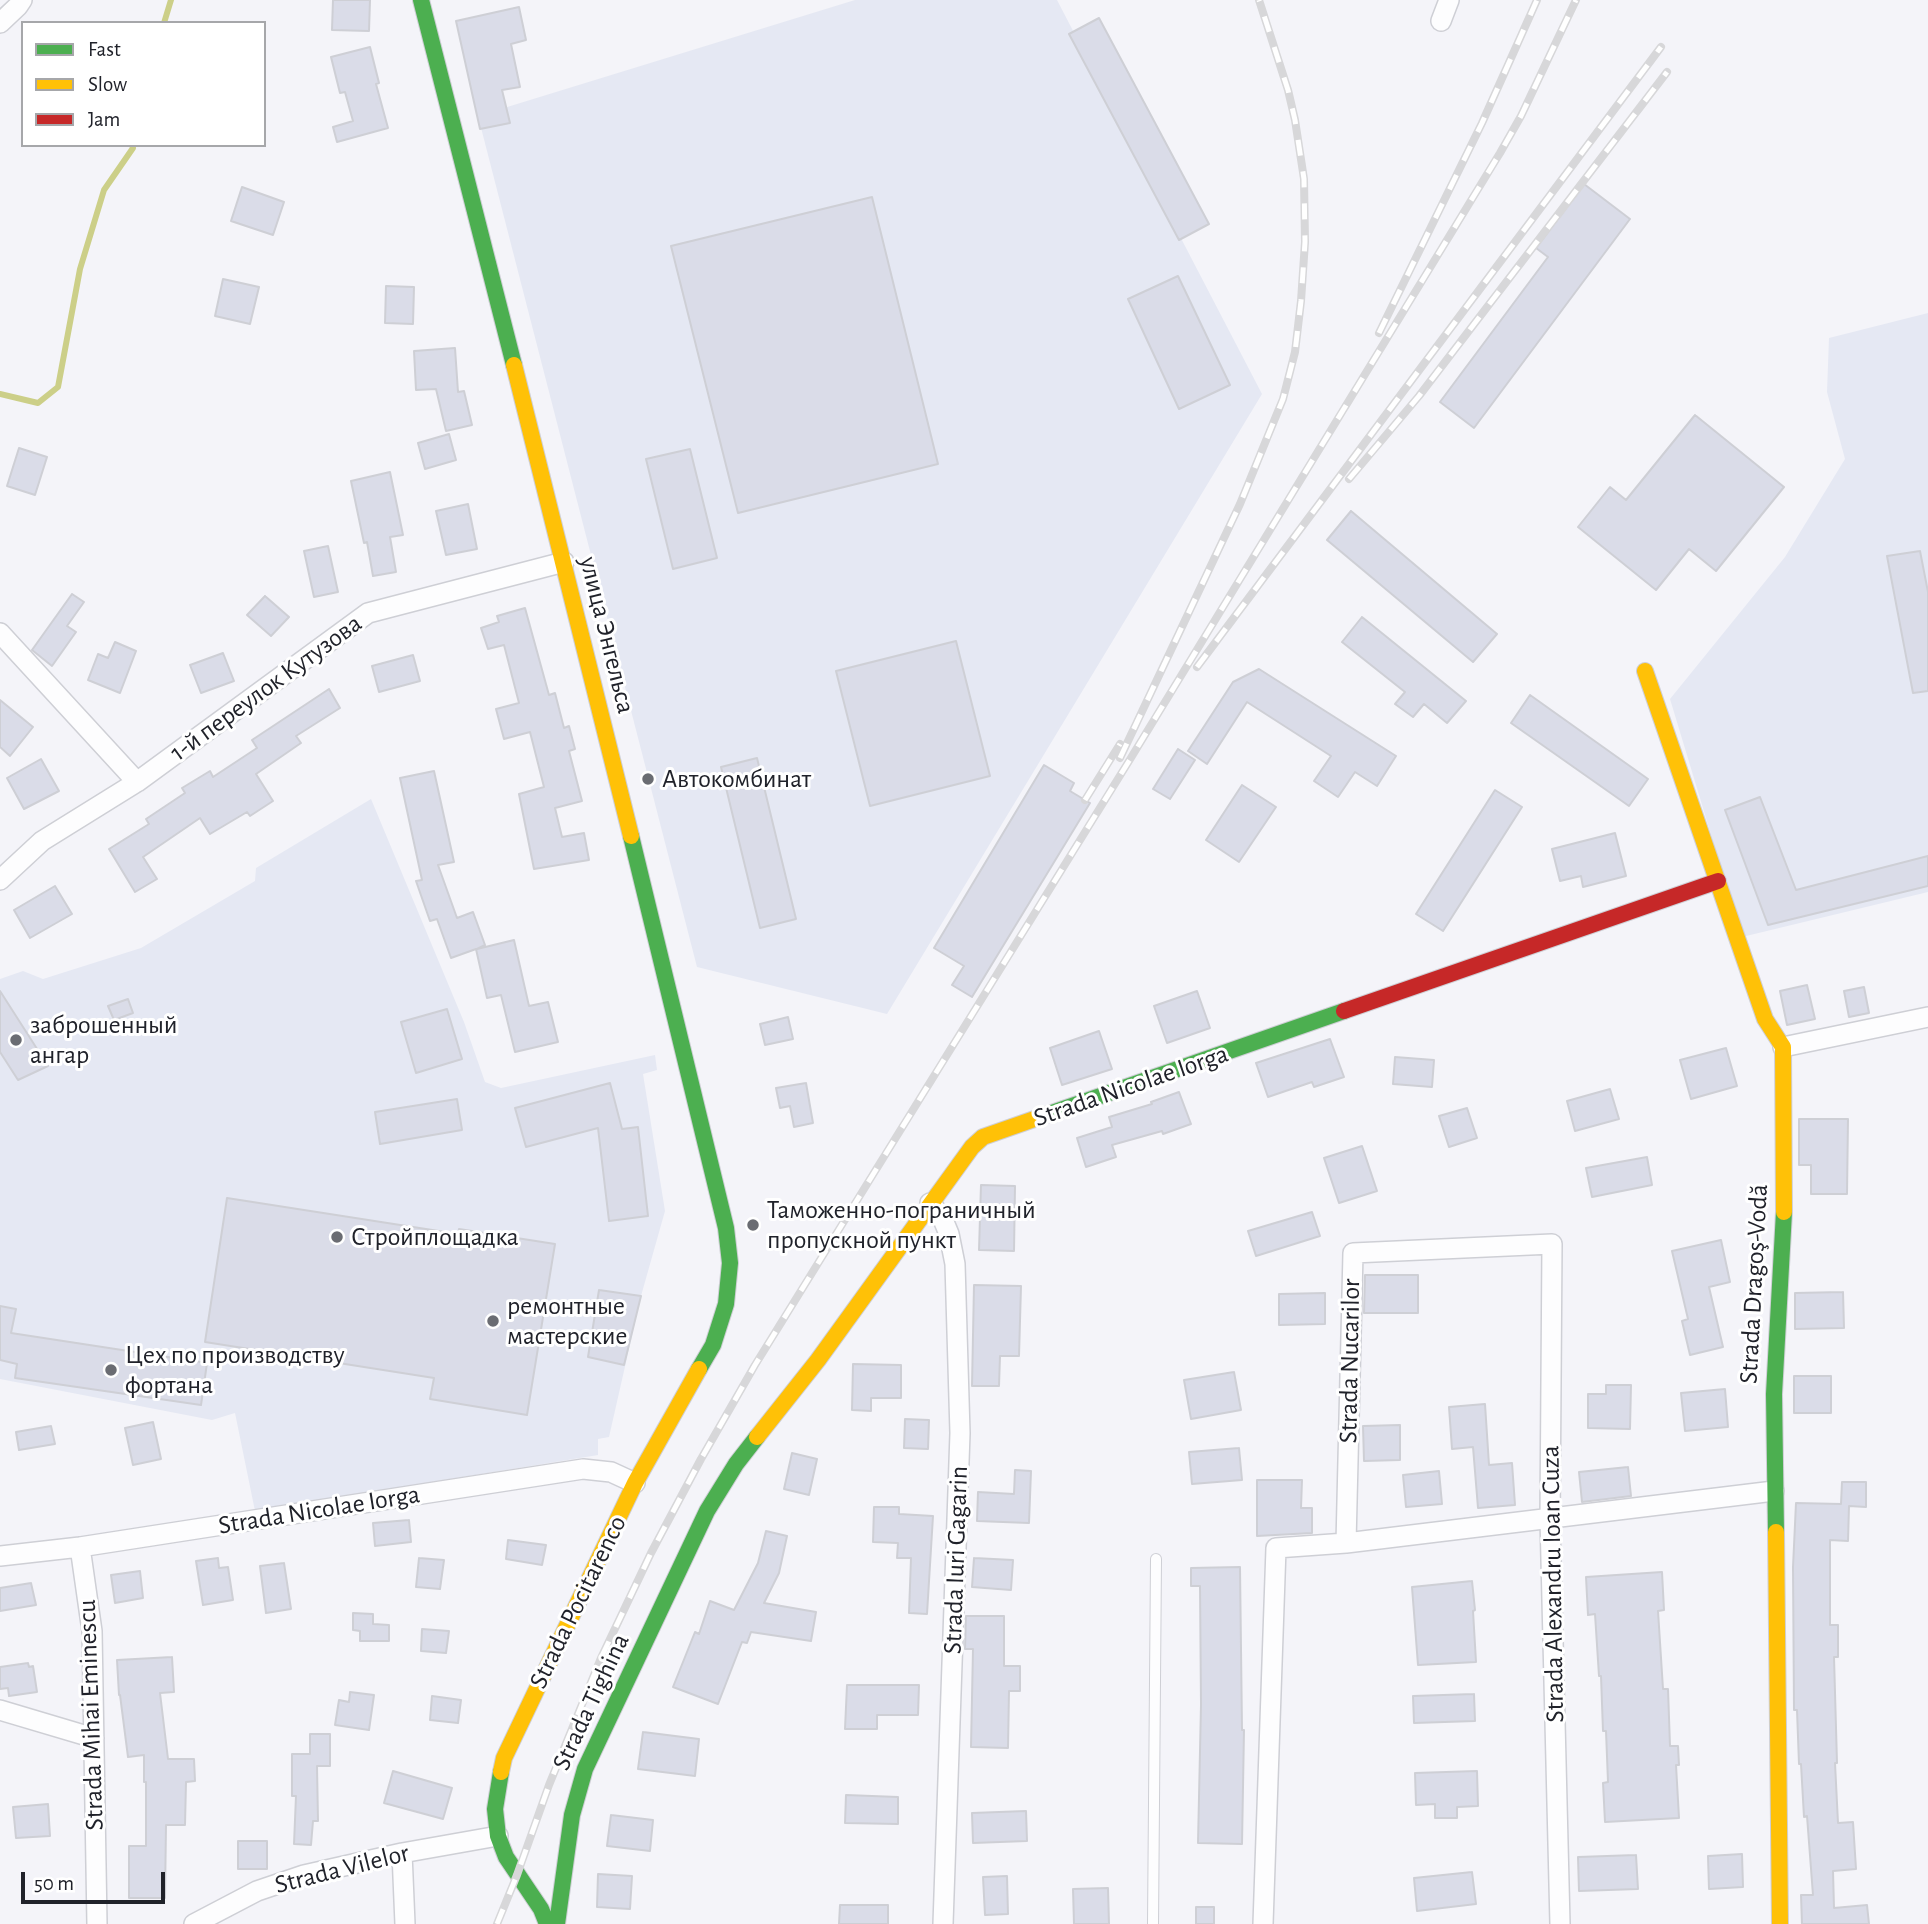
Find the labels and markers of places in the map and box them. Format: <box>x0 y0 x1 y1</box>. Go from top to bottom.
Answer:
place label: Автокомбинат <box>662 763 811 795</box>
marker: Автокомбинат <box>640 771 656 787</box>
place label: заброшенный ангар <box>30 1009 178 1070</box>
marker: заброшенный ангар <box>8 1032 24 1048</box>
place label: Таможенно-пограничный пропускной пункт <box>767 1194 1036 1256</box>
marker: Таможенно-пограничный пропускной пункт <box>745 1217 761 1233</box>
place label: Стройплощадка <box>351 1221 519 1253</box>
marker: Стройплощадка <box>329 1229 345 1245</box>
place label: ремонтные мастерские <box>507 1290 628 1352</box>
marker: ремонтные мастерские <box>485 1313 501 1329</box>
place label: Цех по производству фортана <box>125 1339 345 1400</box>
marker: Цех по производству фортана <box>103 1362 119 1378</box>

